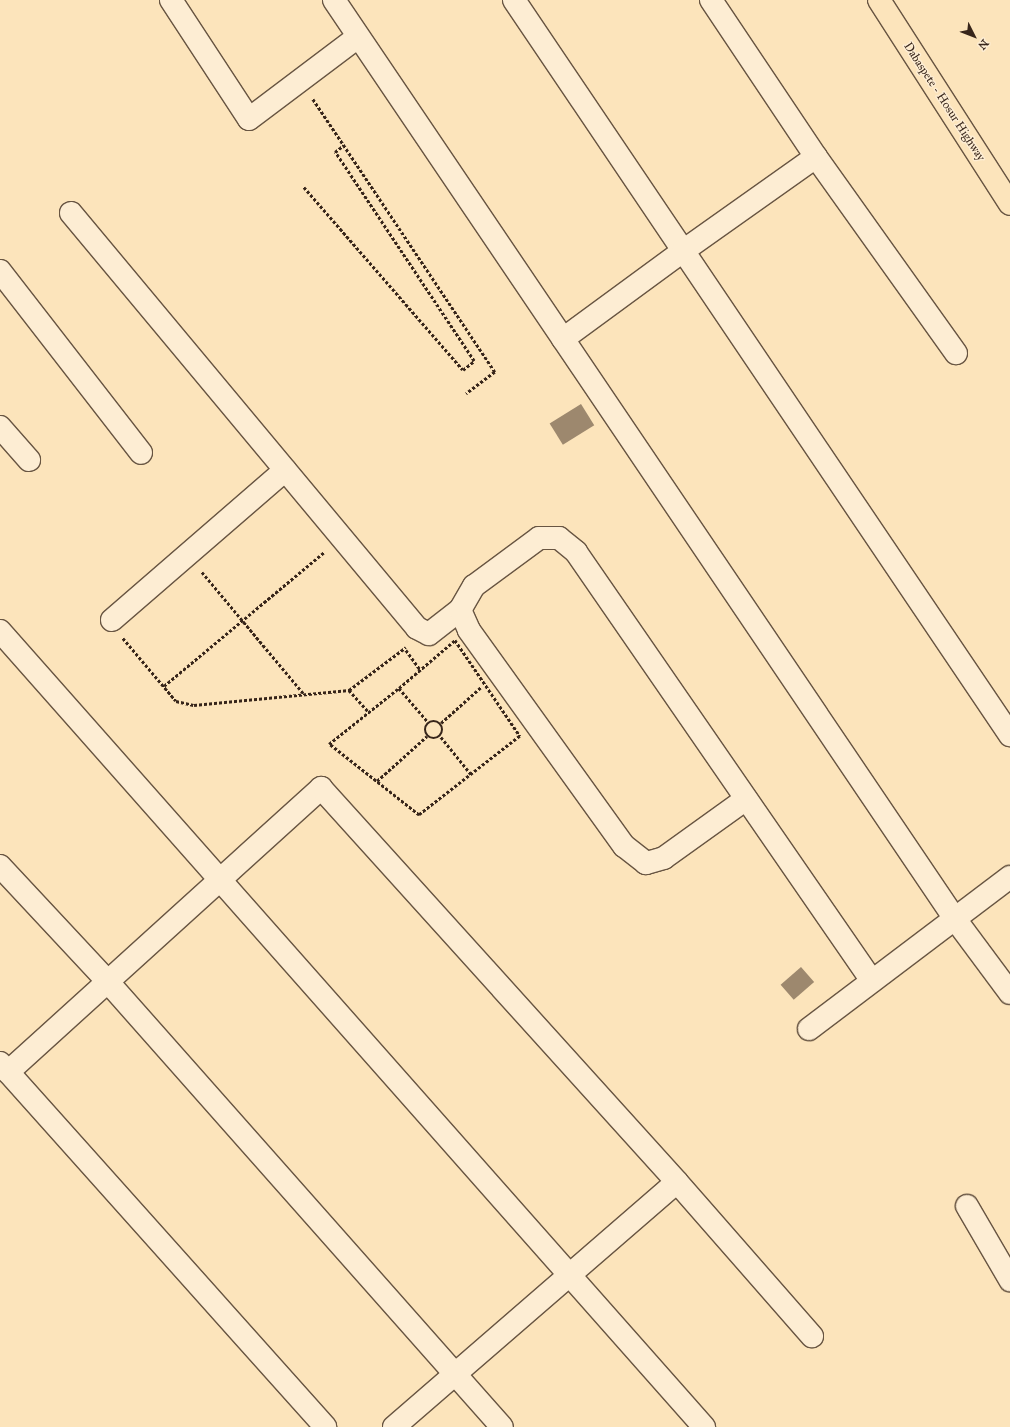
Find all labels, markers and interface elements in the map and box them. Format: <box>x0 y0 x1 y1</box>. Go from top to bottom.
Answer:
north arrow <box>954 16 994 56</box>
text: N <box>975 37 991 52</box>
street label: Dabaspete - Hosur Highway <box>900 40 988 164</box>

